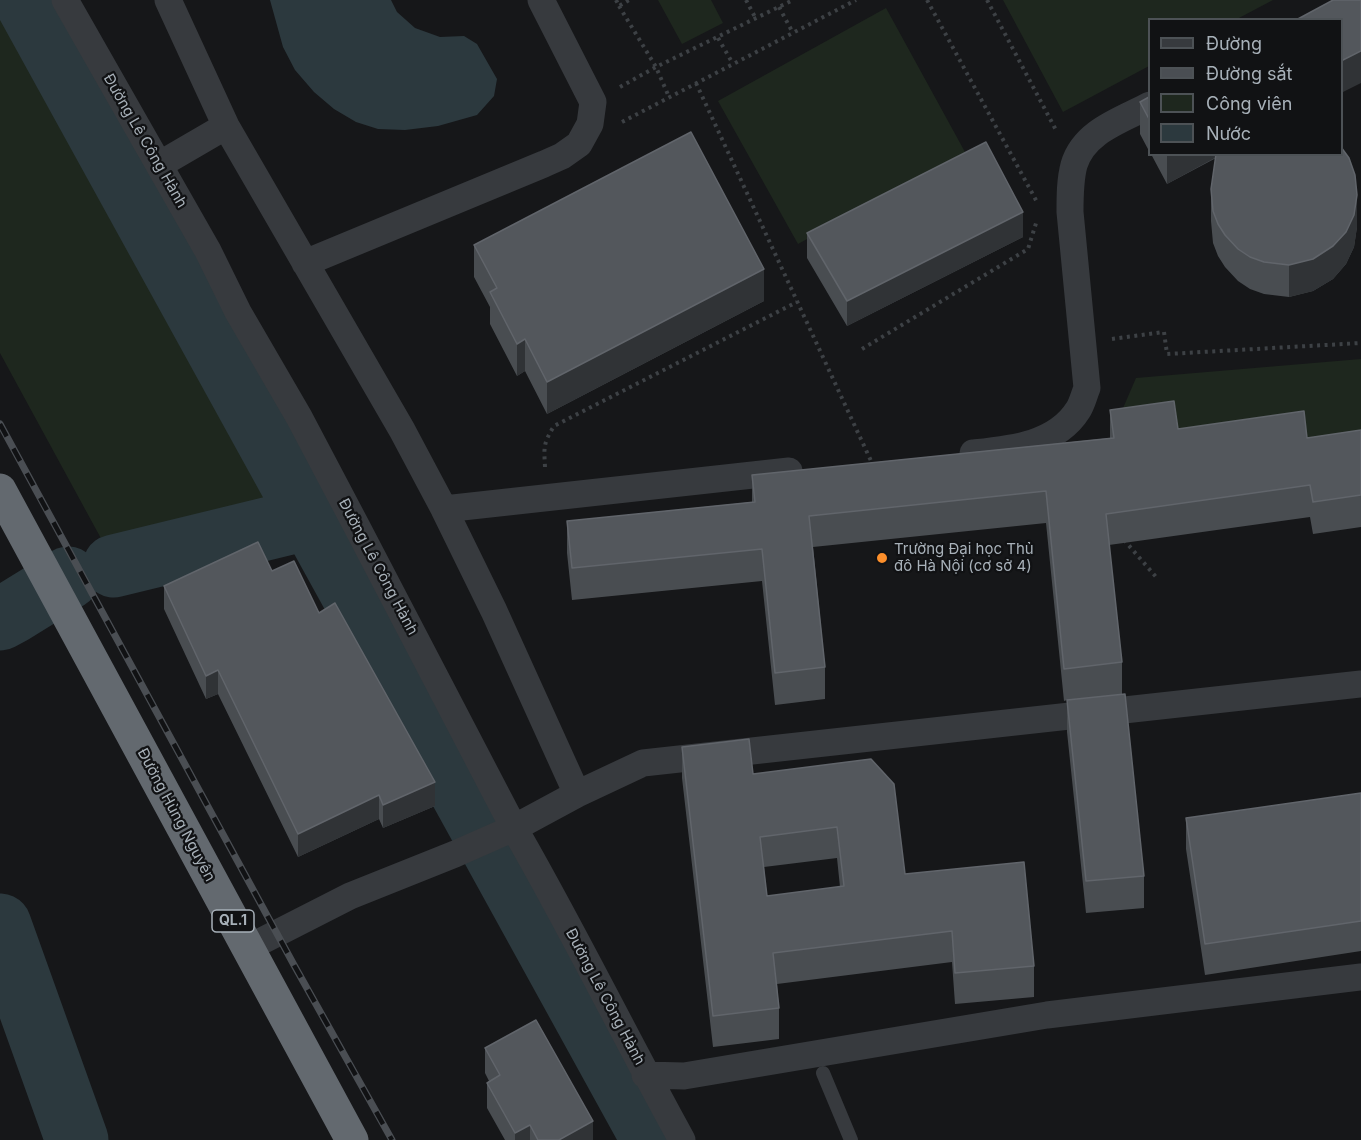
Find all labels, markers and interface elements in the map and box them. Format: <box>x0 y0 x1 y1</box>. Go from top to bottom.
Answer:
legend <box>1148 18 1343 156</box>
text: Đường <box>1206 33 1262 54</box>
text: Đường sắt <box>1206 63 1293 84</box>
street label: Đường Lê Công Hành <box>99 71 191 211</box>
text: Công viên <box>1206 93 1292 114</box>
text: Nước <box>1206 123 1251 144</box>
street label: Đường Lê Công Hành <box>334 496 422 638</box>
place label: Trường Đại học Thủ đô Hà Nội (cơ sở 4) <box>894 540 1034 575</box>
marker: Trường Đại học Thủ đô Hà Nội (cơ sở 4) <box>875 551 889 565</box>
street label: Đường Hùng Nguyên <box>133 745 219 885</box>
road number: QL.1 <box>212 910 254 932</box>
street label: Đường Lê Công Hành <box>561 926 649 1068</box>

